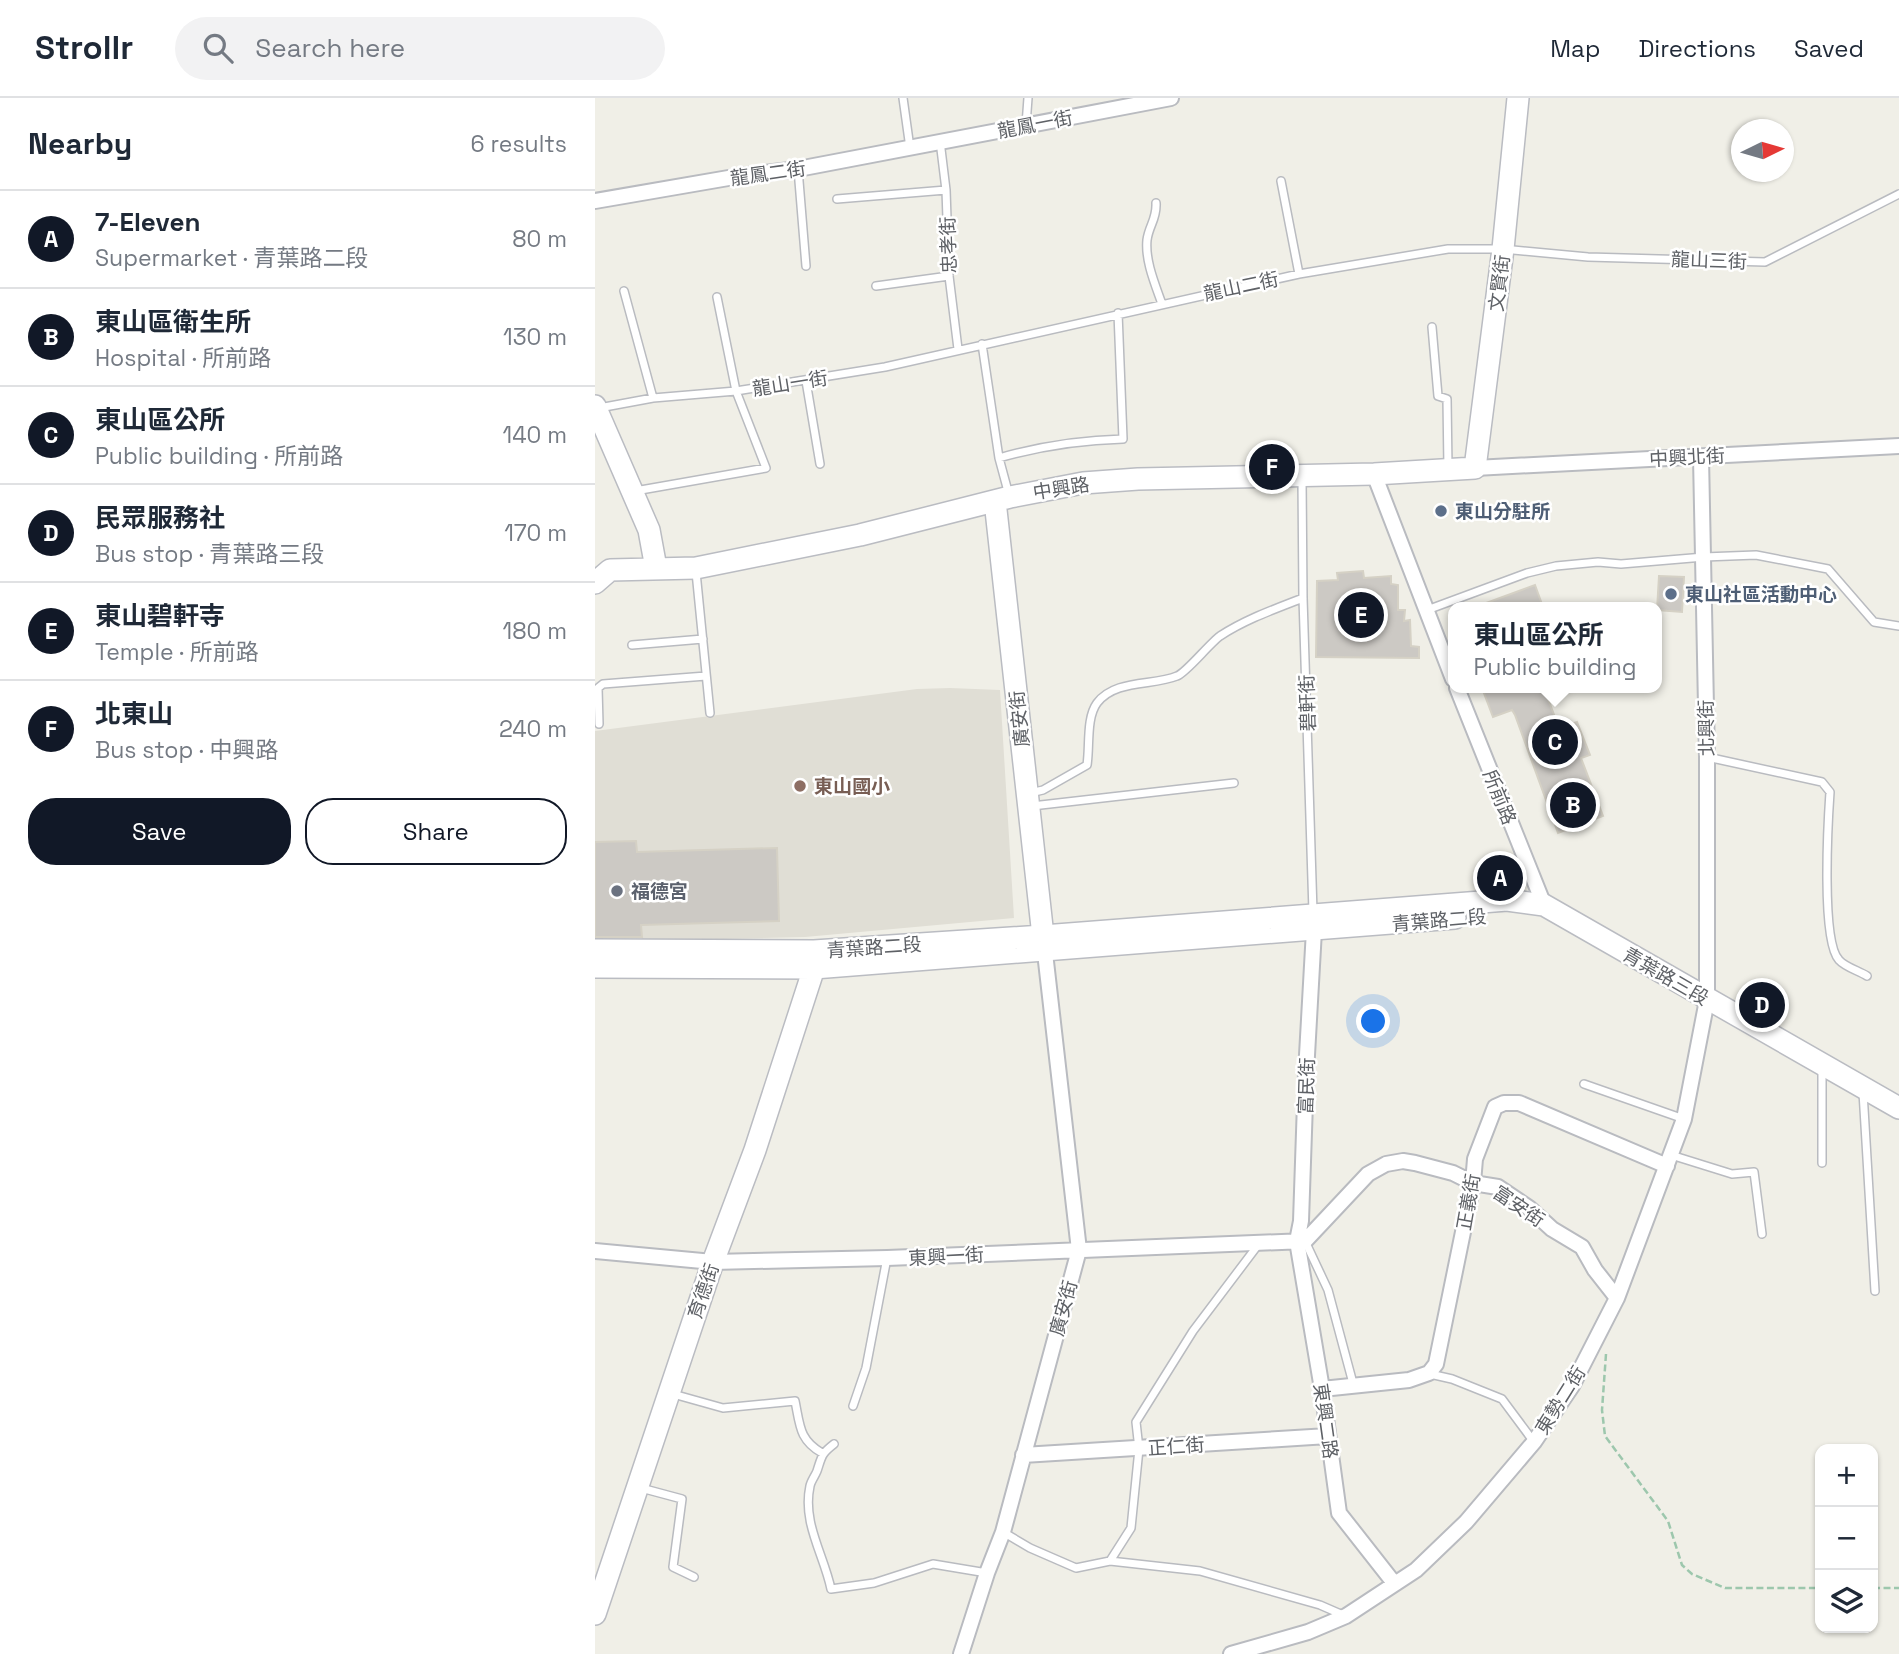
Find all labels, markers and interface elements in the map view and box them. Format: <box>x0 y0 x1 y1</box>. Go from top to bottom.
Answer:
search box <box>175 17 665 80</box>
text: Strollr <box>35 27 133 69</box>
icon: search <box>199 29 237 67</box>
text: Search here <box>255 31 405 65</box>
text: Map <box>1550 33 1600 64</box>
text: Directions <box>1638 33 1756 64</box>
text: Saved <box>1794 33 1864 64</box>
street label: 龍鳳一街 <box>995 105 1075 144</box>
north arrow <box>1731 119 1794 182</box>
text: Nearby <box>28 124 132 163</box>
text: 6 results <box>471 129 567 159</box>
street label: 龍鳳二街 <box>729 156 807 191</box>
text: 7-Eleven <box>95 205 200 239</box>
street label: 忠孝街 <box>935 216 962 274</box>
text: A <box>44 224 58 254</box>
text: 80 m <box>512 224 567 254</box>
text: Supermarket · 青葉路二段 <box>95 243 369 273</box>
street label: 龍山三街 <box>1671 247 1747 274</box>
street label: 文賢街 <box>1484 253 1515 313</box>
street label: 龍山二街 <box>1201 266 1281 307</box>
text: 東山區衛生所 <box>95 305 251 339</box>
text: B <box>43 322 59 352</box>
text: 130 m <box>503 322 567 352</box>
text: Hospital · 所前路 <box>95 343 271 373</box>
street label: 龍山一街 <box>751 365 830 402</box>
text: 東山區公所 <box>95 403 225 437</box>
text: C <box>44 420 58 450</box>
text: 140 m <box>503 420 567 450</box>
text: Public building · 所前路 <box>95 441 343 471</box>
pin: F <box>1249 441 1295 493</box>
street label: 中興北街 <box>1648 443 1726 472</box>
street label: 中興路 <box>1031 472 1091 505</box>
place label: 東山分駐所 <box>1455 499 1550 524</box>
text: 民眾服務社 <box>95 501 225 535</box>
marker: 東山分駐所 <box>1433 503 1449 519</box>
text: D <box>43 518 59 548</box>
text: 170 m <box>504 518 567 548</box>
text: Bus stop · 青葉路三段 <box>95 539 324 569</box>
place label: 東山社區活動中心 <box>1685 582 1837 607</box>
marker: 東山社區活動中心 <box>1663 586 1679 602</box>
pin: E <box>1338 589 1384 641</box>
text: 東山碧軒寺 <box>95 599 225 633</box>
popup <box>1448 602 1662 693</box>
text: E <box>45 616 57 646</box>
text: 180 m <box>503 616 567 646</box>
text: 東山區公所 <box>1473 618 1603 652</box>
text: Temple · 所前路 <box>95 637 259 667</box>
text: Public building <box>1473 652 1637 682</box>
street label: 碧軒街 <box>1294 674 1321 732</box>
street label: 廣安街 <box>1004 689 1035 749</box>
text: 北東山 <box>95 697 173 731</box>
street label: 北興街 <box>1694 699 1719 757</box>
text: F <box>45 714 57 744</box>
text: 240 m <box>499 714 567 744</box>
pin: C <box>1532 716 1578 768</box>
text: Bus stop · 中興路 <box>95 735 278 765</box>
street label: 所前路 <box>1477 766 1522 828</box>
place label: 東山國小 <box>814 774 890 799</box>
marker: 東山國小 <box>792 778 808 794</box>
pin: B <box>1550 779 1596 831</box>
button: Save <box>28 798 291 865</box>
button: Share <box>305 798 567 865</box>
pin: A <box>1477 852 1523 904</box>
place label: 福德宮 <box>631 879 688 904</box>
marker: 福德宮 <box>609 883 625 899</box>
street label: 青葉路二段 <box>1391 904 1487 937</box>
street label: 青葉路二段 <box>826 932 922 963</box>
street label: 青葉路三段 <box>1618 942 1713 1011</box>
pin: D <box>1739 979 1785 1031</box>
your location <box>1356 1004 1390 1038</box>
street label: 富民街 <box>1293 1057 1320 1115</box>
street label: 正義街 <box>1451 1172 1486 1232</box>
street label: 富安街 <box>1488 1180 1549 1233</box>
street label: 東興一街 <box>907 1242 985 1271</box>
street label: 育德街 <box>682 1260 725 1322</box>
street label: 廣安街 <box>1044 1277 1083 1339</box>
street label: 東勢二街 <box>1530 1361 1591 1439</box>
street label: 東興二路 <box>1308 1382 1343 1460</box>
street label: 正仁街 <box>1147 1432 1205 1461</box>
map controls <box>1815 1444 1878 1633</box>
button: + <box>1815 1444 1878 1507</box>
button: − <box>1815 1507 1878 1570</box>
button: layers <box>1815 1570 1878 1633</box>

